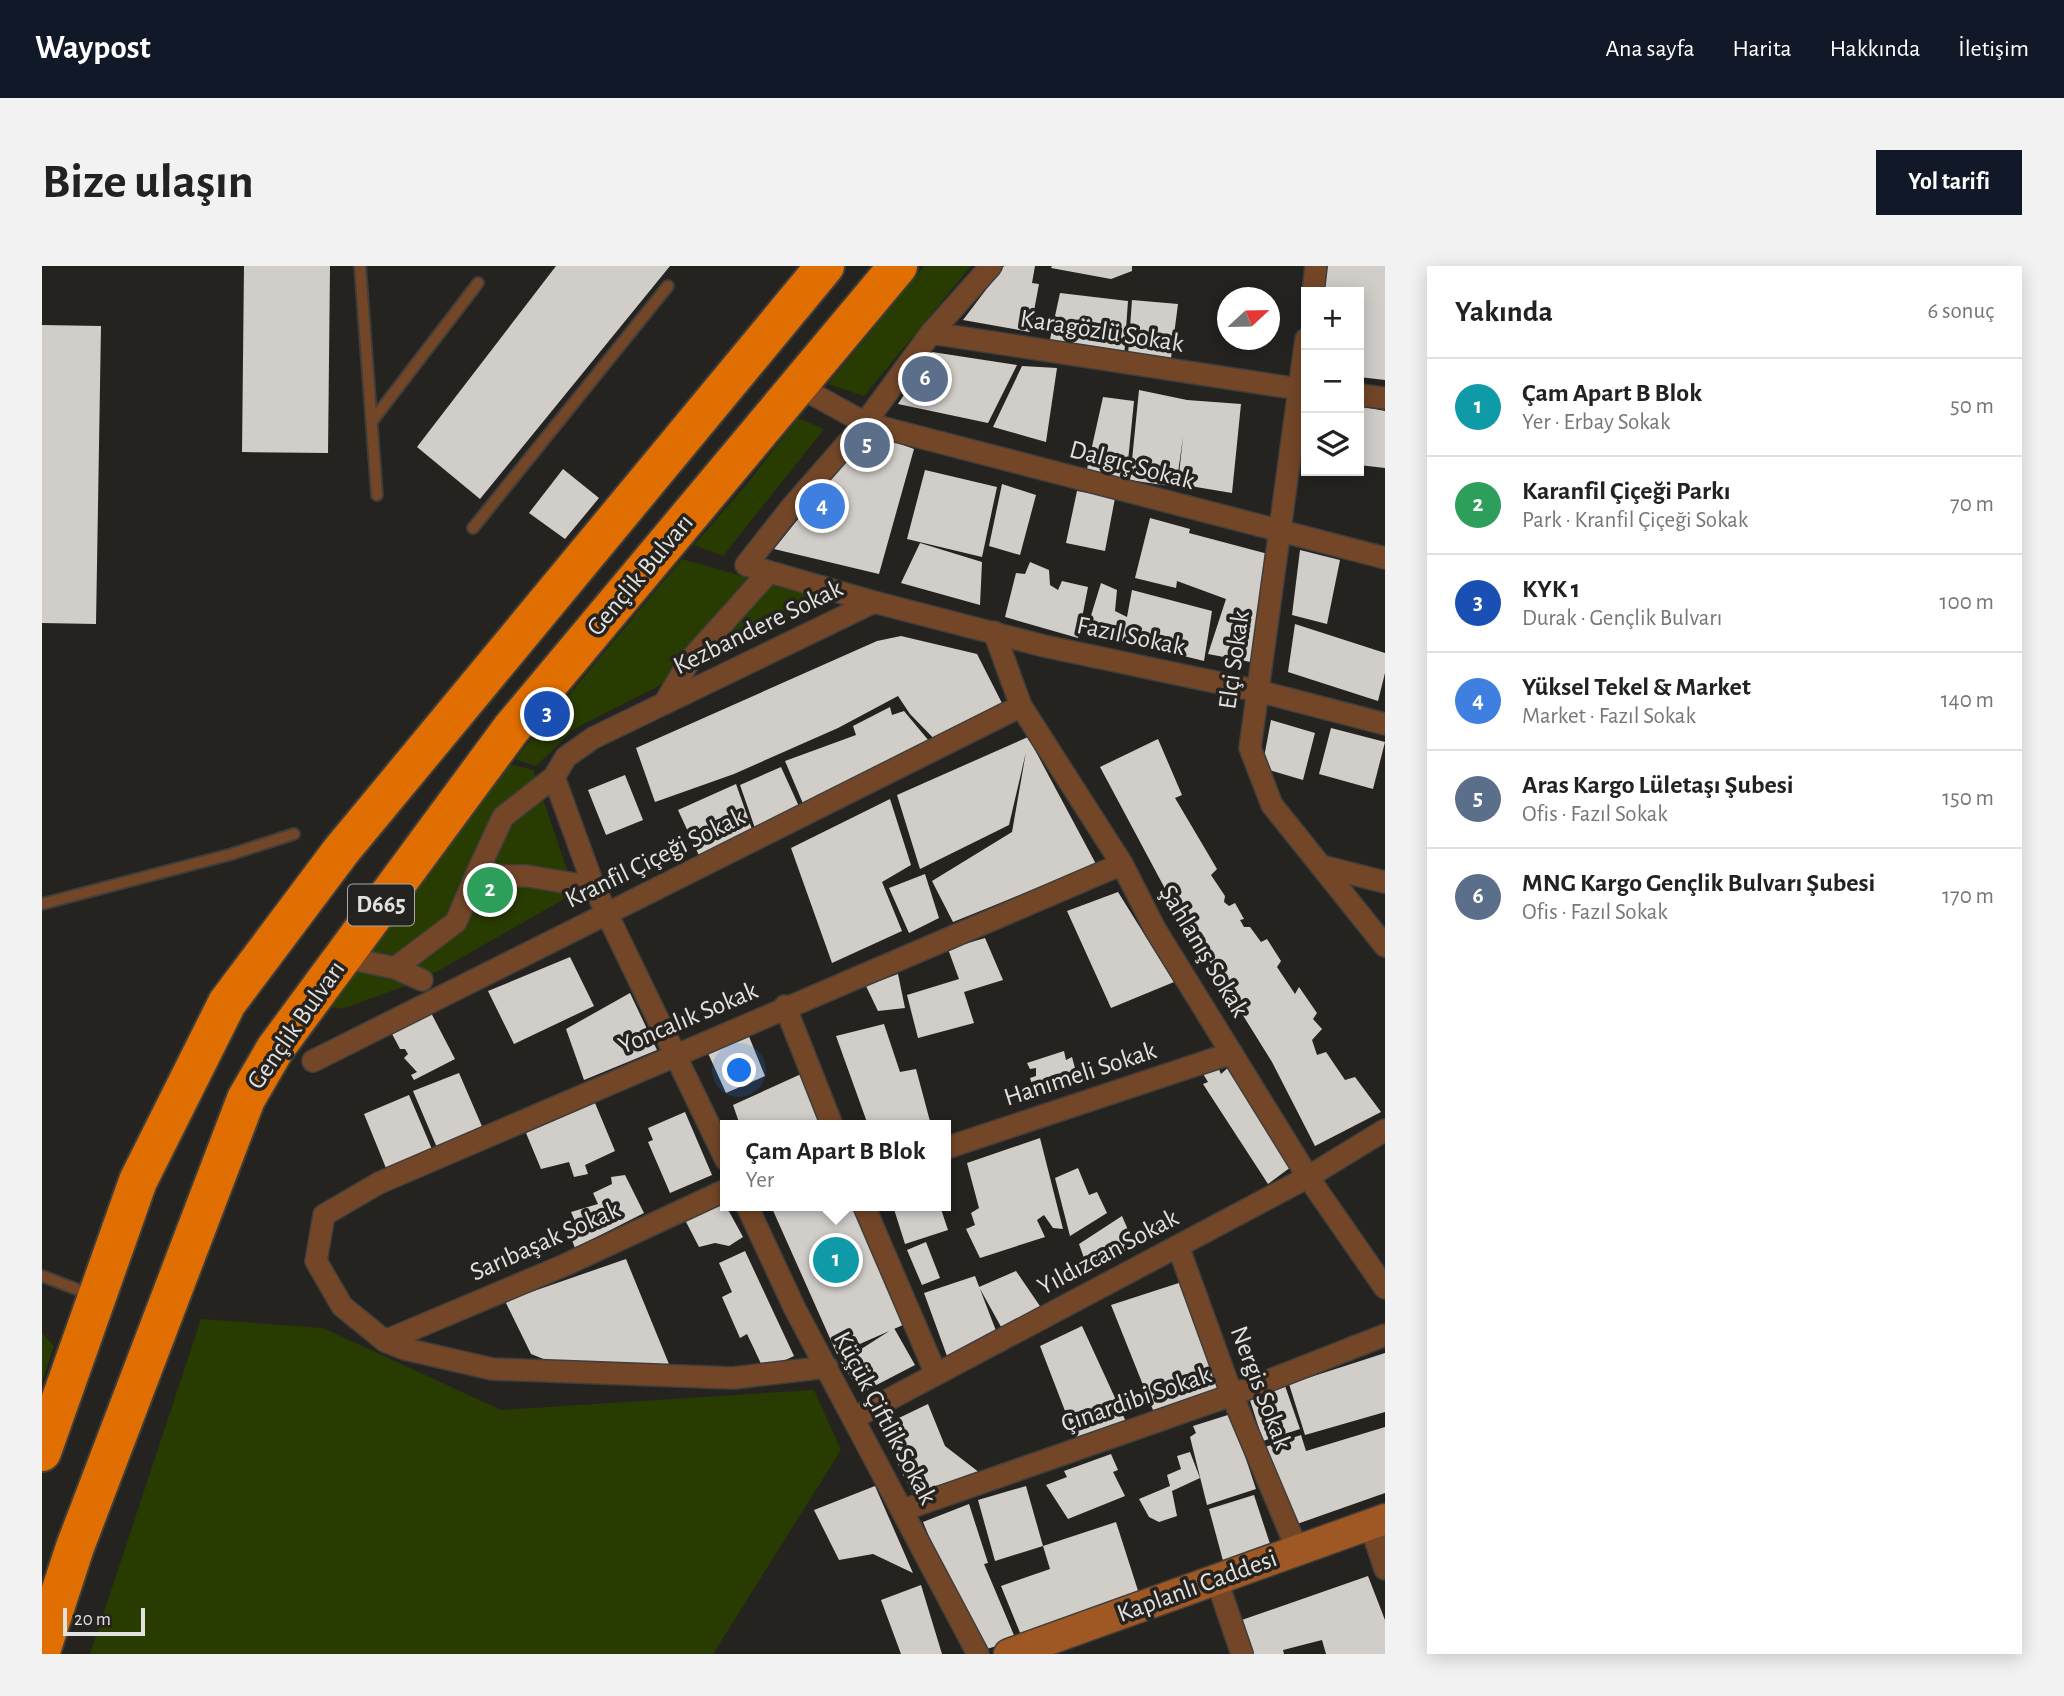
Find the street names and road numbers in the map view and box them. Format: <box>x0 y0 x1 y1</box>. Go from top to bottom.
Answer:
street label: Karagözlü Sokak <box>1018 305 1186 357</box>
street label: Dalgıç Sokak <box>1067 436 1197 494</box>
street label: Gençlik Bulvarı <box>582 509 698 641</box>
street label: Kezbandere Sokak <box>669 575 847 679</box>
street label: Elçi Sokak <box>1214 609 1254 711</box>
street label: Fazıl Sokak <box>1075 612 1188 660</box>
street label: Kranfil Çiçeği Sokak <box>561 803 749 913</box>
street label: Şahlanış Sokak <box>1155 881 1254 1022</box>
road number: D665 <box>348 884 414 926</box>
street label: Gençlik Bulvarı <box>242 956 350 1094</box>
street label: Yoncalık Sokak <box>615 977 761 1059</box>
street label: Hanımeli Sokak <box>1001 1037 1159 1111</box>
street label: Sarıbaşak Sokak <box>466 1196 624 1286</box>
street label: Yıldızcan Sokak <box>1033 1204 1183 1300</box>
street label: Nergis Sokak <box>1226 1323 1297 1454</box>
street label: Küçük Çiftlik Sokak <box>829 1327 941 1509</box>
street label: Çınardibi Sokak <box>1058 1361 1214 1437</box>
street label: Kaplanlı Caddesi <box>1114 1545 1280 1627</box>

